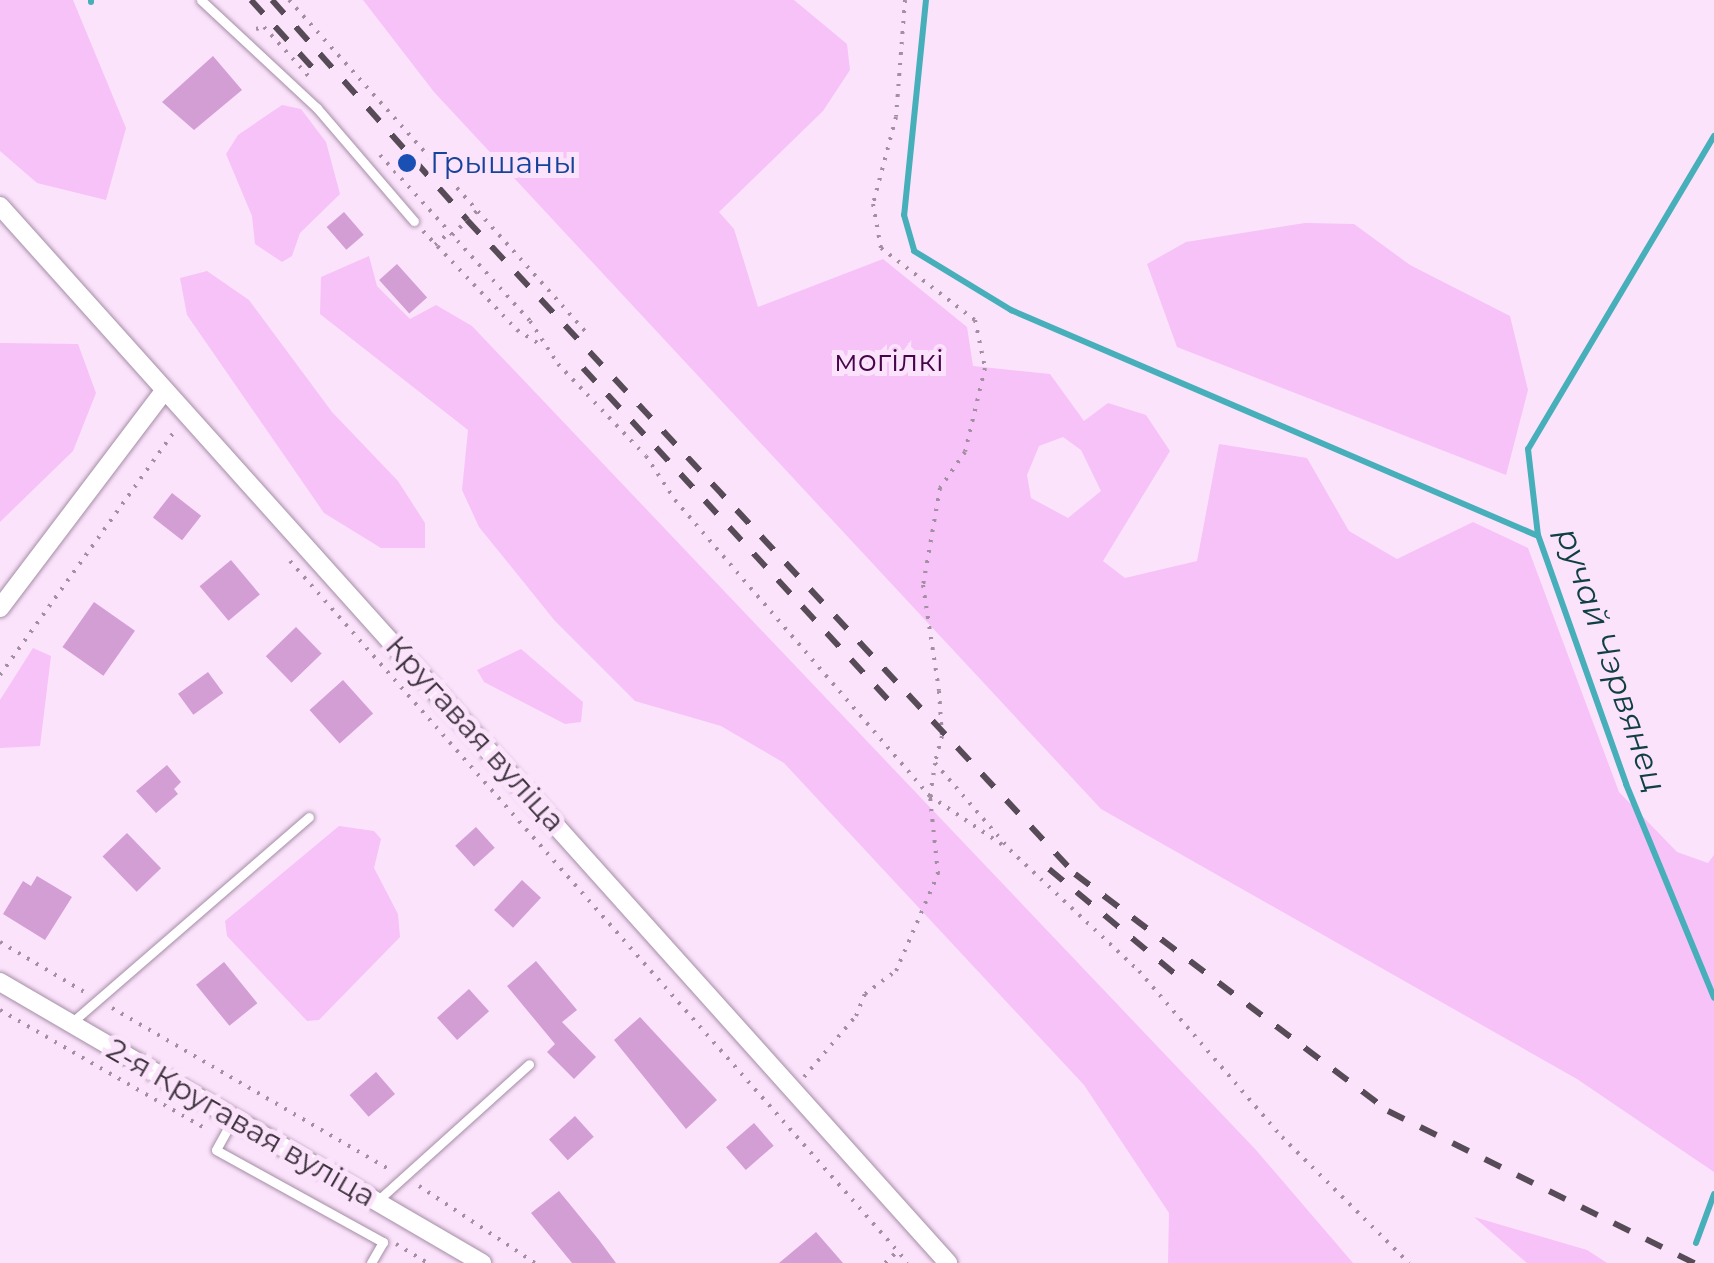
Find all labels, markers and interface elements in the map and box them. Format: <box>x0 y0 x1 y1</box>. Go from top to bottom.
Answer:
place label: Грышаны <box>430 145 577 181</box>
marker: Грышаны <box>394 150 420 176</box>
park label: могілкі <box>834 343 944 379</box>
water label: ручай Чэрвянец <box>1548 523 1674 797</box>
street label: Кругавая вуліца <box>378 629 572 839</box>
street label: 2-я Кругавая вуліца <box>100 1031 382 1215</box>

